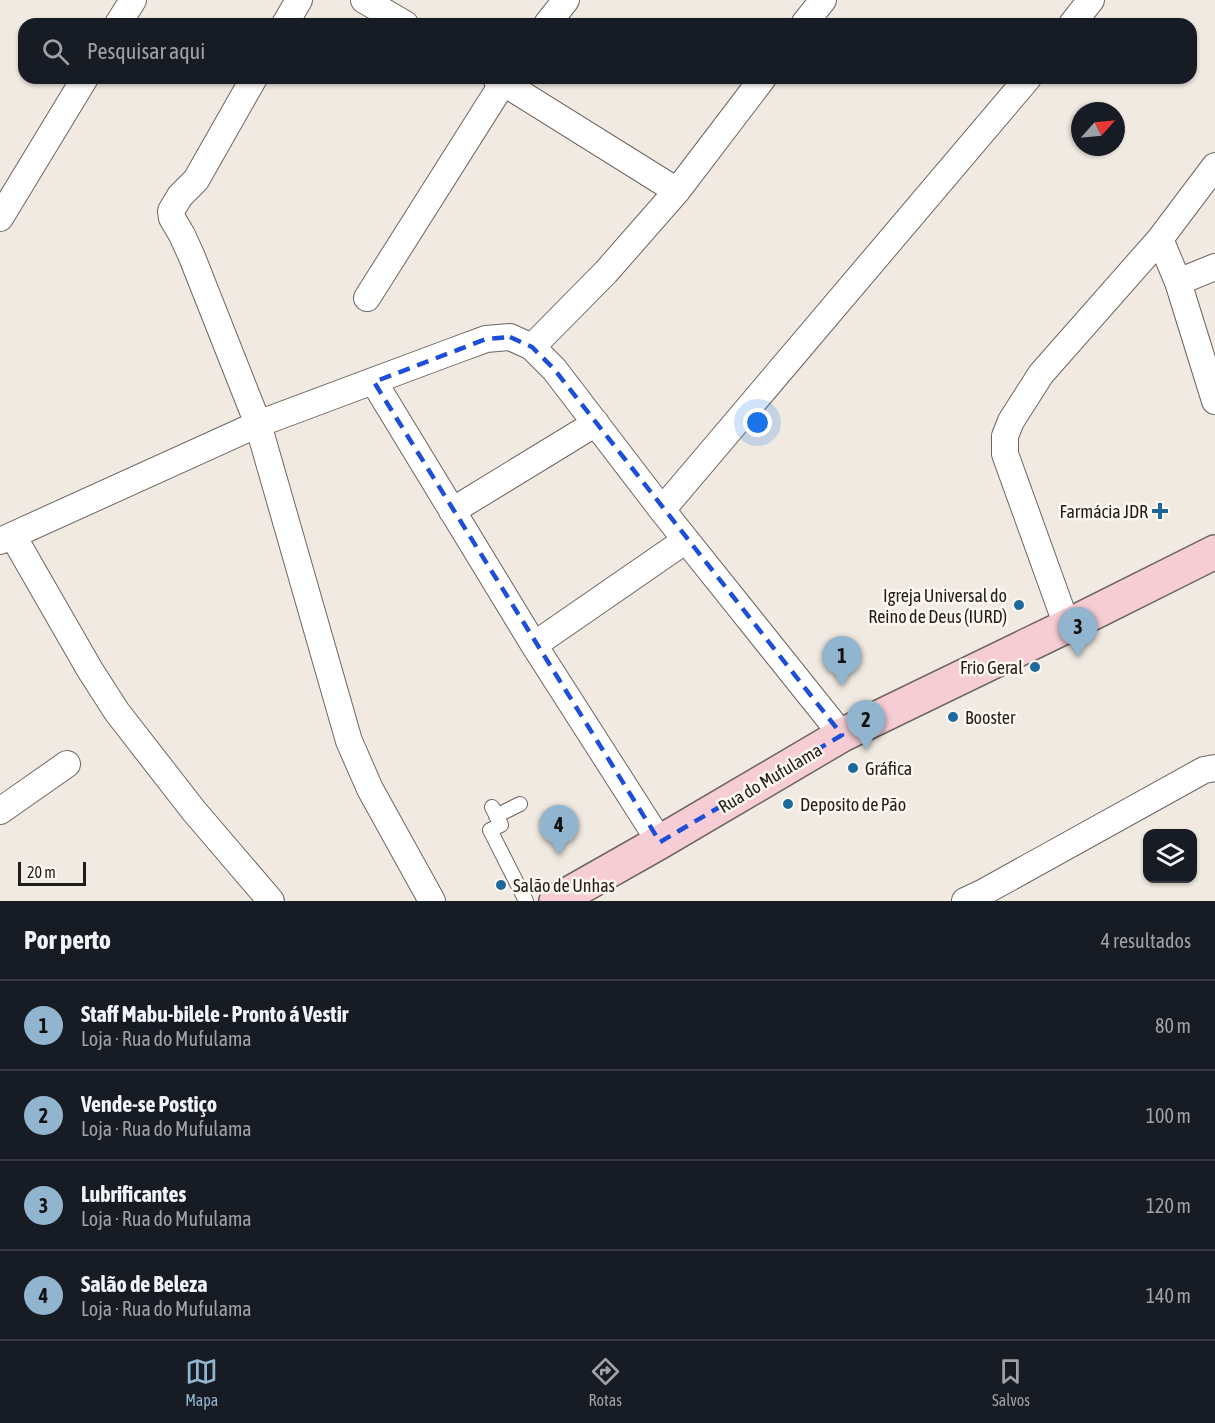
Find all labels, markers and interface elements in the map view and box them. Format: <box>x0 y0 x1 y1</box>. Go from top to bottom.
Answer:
search box <box>18 18 1197 84</box>
icon: search <box>39 35 72 68</box>
text: Pesquisar aqui <box>87 38 205 64</box>
north arrow <box>1071 102 1125 156</box>
your location <box>743 408 772 437</box>
place label: Farmácia JDR <box>1060 501 1148 522</box>
marker: Farmácia JDR <box>1153 504 1167 518</box>
place label: Igreja Universal do Reino de Deus (IURD) <box>868 585 1007 627</box>
marker: Igreja Universal do Reino de Deus (IURD) <box>1012 598 1026 612</box>
pin: 3 <box>1058 608 1098 657</box>
pin: 1 <box>822 636 862 686</box>
place label: Frio Geral <box>960 657 1023 678</box>
marker: Frio Geral <box>1028 660 1042 674</box>
pin: 2 <box>846 700 886 750</box>
place label: Booster <box>965 707 1016 728</box>
marker: Booster <box>946 710 960 724</box>
street label: Rua do Mufulama <box>715 739 825 817</box>
place label: Gráfica <box>865 758 912 779</box>
marker: Gráfica <box>846 761 860 775</box>
place label: Deposito de Pão <box>800 794 906 815</box>
marker: Deposito de Pão <box>781 797 795 811</box>
pin: 4 <box>540 806 578 855</box>
map controls <box>1143 829 1197 883</box>
button: layers <box>1143 829 1197 883</box>
scale bar <box>18 859 86 886</box>
text: 20 m <box>27 863 56 881</box>
place label: Salão de Unhas <box>513 875 615 896</box>
marker: Salão de Unhas <box>494 878 508 892</box>
text: Por perto <box>24 925 111 955</box>
text: 4 resultados <box>1101 929 1191 952</box>
text: Staff Mabu-bilele - Pronto á Vestir <box>81 1001 348 1027</box>
text: 1 <box>39 1014 48 1037</box>
text: 80 m <box>1155 1014 1191 1037</box>
text: Loja · Rua do Mufulama <box>81 1027 252 1050</box>
text: Vende-se Postiço <box>81 1091 217 1117</box>
text: 2 <box>39 1104 48 1127</box>
text: 100 m <box>1146 1104 1191 1127</box>
text: Loja · Rua do Mufulama <box>81 1117 252 1140</box>
text: Lubrificantes <box>81 1181 186 1207</box>
text: 3 <box>39 1194 48 1217</box>
text: 120 m <box>1146 1194 1191 1217</box>
text: Loja · Rua do Mufulama <box>81 1207 252 1230</box>
text: Salão de Beleza <box>81 1271 207 1297</box>
text: 4 <box>39 1284 48 1307</box>
text: 140 m <box>1146 1284 1191 1307</box>
text: Loja · Rua do Mufulama <box>81 1297 252 1320</box>
tab: Mapa <box>185 1355 218 1409</box>
tab: Rotas <box>589 1355 622 1409</box>
tab: Salvos <box>992 1355 1030 1409</box>

